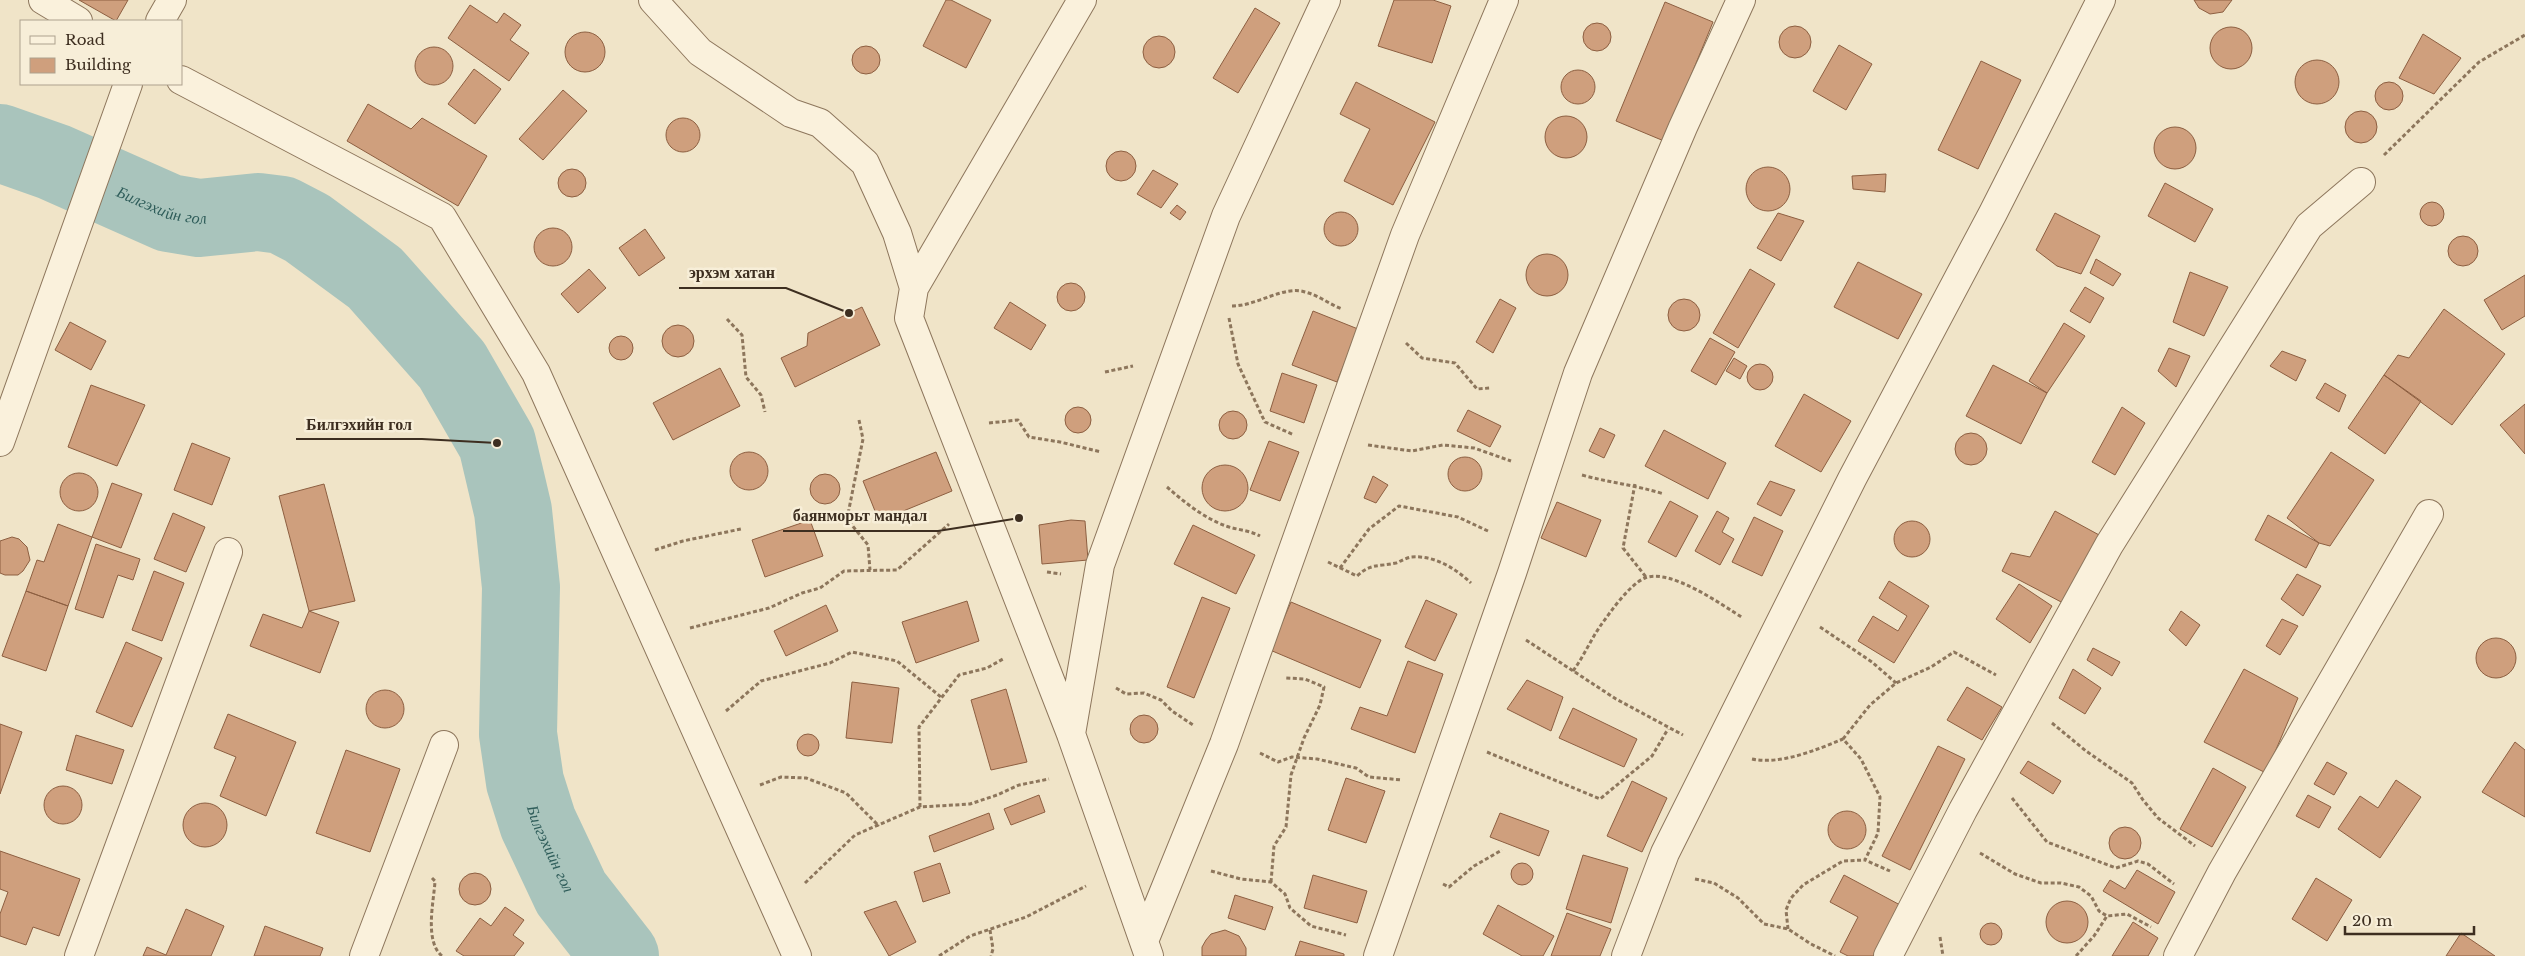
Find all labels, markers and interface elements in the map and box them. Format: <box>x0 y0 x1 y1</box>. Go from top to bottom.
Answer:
legend <box>20 20 182 85</box>
text: Road <box>65 30 105 49</box>
text: Building <box>65 55 132 74</box>
water label: Билгэхийн гол <box>113 181 207 228</box>
callout: эрхэм хатан <box>679 257 786 288</box>
text: эрхэм хатан <box>689 262 775 282</box>
callout: Билгэхийн гол <box>296 408 422 439</box>
text: Билгэхийн гол <box>306 414 412 434</box>
callout: баянморьт мандал <box>783 500 938 531</box>
text: баянморьт мандал <box>793 505 927 525</box>
water label: Билгэхийн гол <box>523 801 579 895</box>
scale bar <box>2345 904 2474 936</box>
text: 20 m <box>2352 911 2392 930</box>

